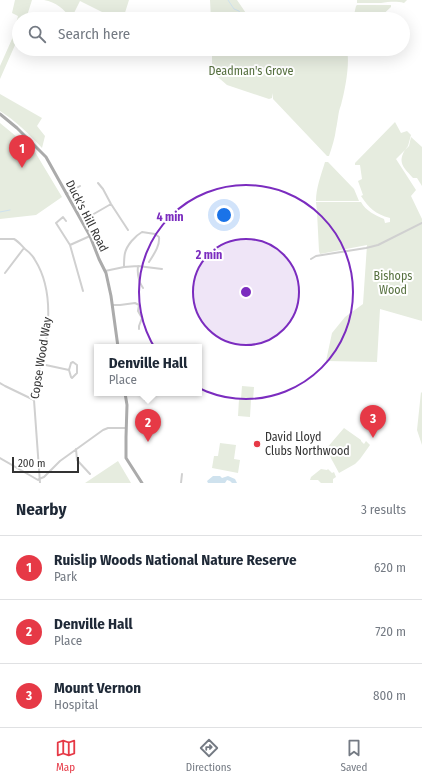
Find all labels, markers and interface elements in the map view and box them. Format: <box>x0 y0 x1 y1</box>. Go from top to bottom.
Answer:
search box <box>12 12 410 56</box>
icon: search <box>26 23 48 45</box>
text: Search here <box>58 25 130 43</box>
park label: Deadman's Grove <box>209 64 294 78</box>
pin: 1 <box>9 135 35 168</box>
street label: Duck's Hill Road <box>63 178 111 254</box>
your location <box>214 205 234 225</box>
text: 4 min <box>156 210 184 224</box>
text: 2 min <box>195 248 222 262</box>
park label: Bishops Wood <box>374 269 412 297</box>
centre of rings <box>239 285 253 299</box>
street label: Copse Wood Way <box>28 315 54 400</box>
popup <box>94 344 202 396</box>
text: Denville Hall <box>109 354 187 372</box>
text: Place <box>109 372 137 387</box>
pin: 3 <box>360 405 386 438</box>
pin: 2 <box>135 409 161 442</box>
place label: David Lloyd Clubs Northwood <box>265 430 350 458</box>
marker: David Lloyd Clubs Northwood <box>252 439 262 449</box>
scale bar <box>12 455 79 474</box>
text: 200 m <box>18 457 45 470</box>
text: Nearby <box>16 499 67 520</box>
text: 3 results <box>361 502 406 517</box>
text: Ruislip Woods National Nature Reserve <box>54 551 297 569</box>
text: 1 <box>26 560 32 575</box>
text: 620 m <box>374 560 406 575</box>
text: Park <box>54 569 77 584</box>
text: Denville Hall <box>54 615 133 633</box>
text: 2 <box>26 624 32 639</box>
text: 720 m <box>375 624 406 639</box>
text: Place <box>54 633 82 648</box>
text: Mount Vernon <box>54 679 141 697</box>
text: 3 <box>26 688 32 703</box>
text: 800 m <box>373 688 406 703</box>
text: Hospital <box>54 697 98 712</box>
tab: Map <box>55 737 77 774</box>
tab: Directions <box>186 737 231 774</box>
tab: Saved <box>341 737 367 774</box>

